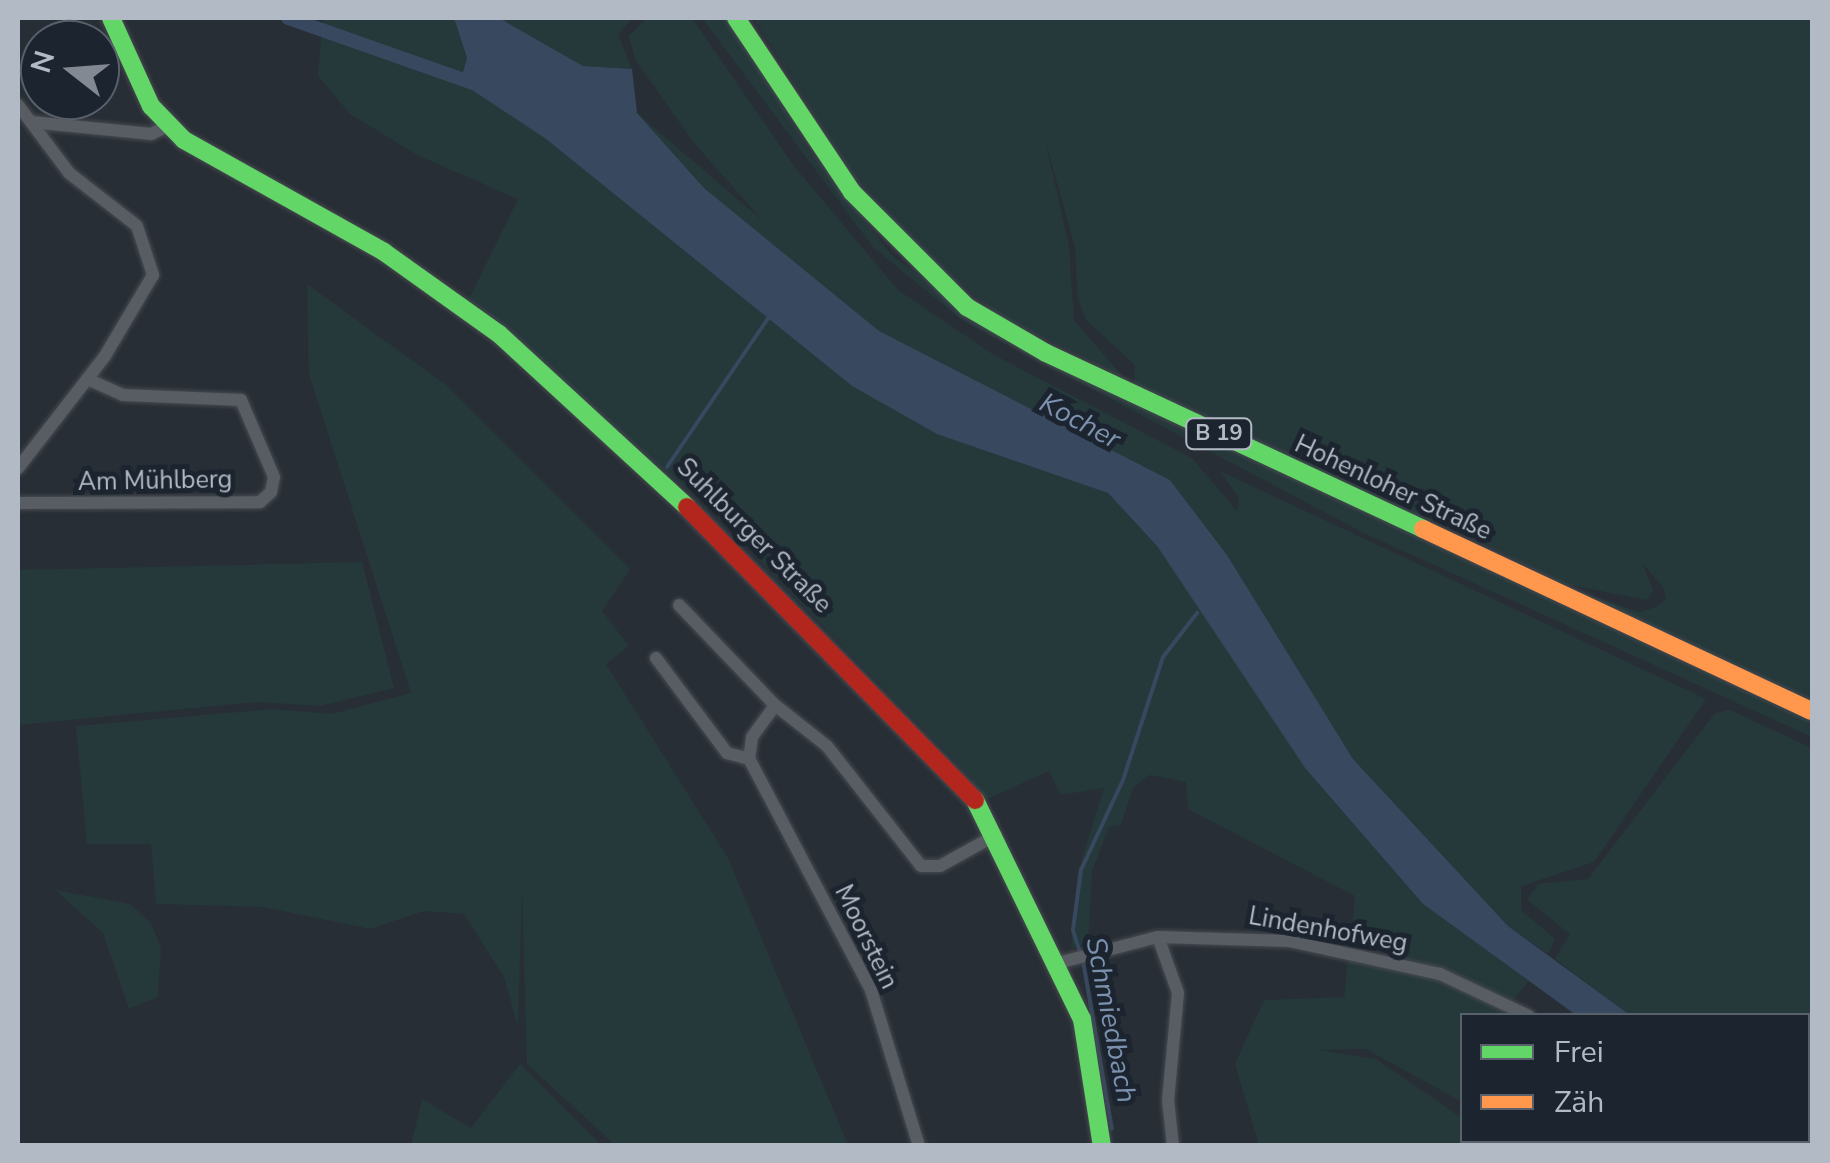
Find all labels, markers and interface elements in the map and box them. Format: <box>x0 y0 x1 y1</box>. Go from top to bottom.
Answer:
north arrow <box>20 20 120 120</box>
text: N <box>22 46 64 77</box>
water label: Kocher <box>1034 386 1126 456</box>
road number: B 19 <box>1184 417 1254 451</box>
street label: Hohenloher Straße <box>1290 429 1496 547</box>
street label: Suhlburger Straße <box>670 452 838 620</box>
street label: Am Mühlberg <box>78 465 232 497</box>
street label: Moorstein <box>828 880 904 994</box>
street label: Lindenhofweg <box>1246 901 1410 959</box>
water label: Schmiedbach <box>1078 934 1144 1106</box>
legend <box>1460 1013 1810 1143</box>
text: Frei <box>1554 1032 1604 1073</box>
text: Zäh <box>1554 1082 1604 1123</box>

